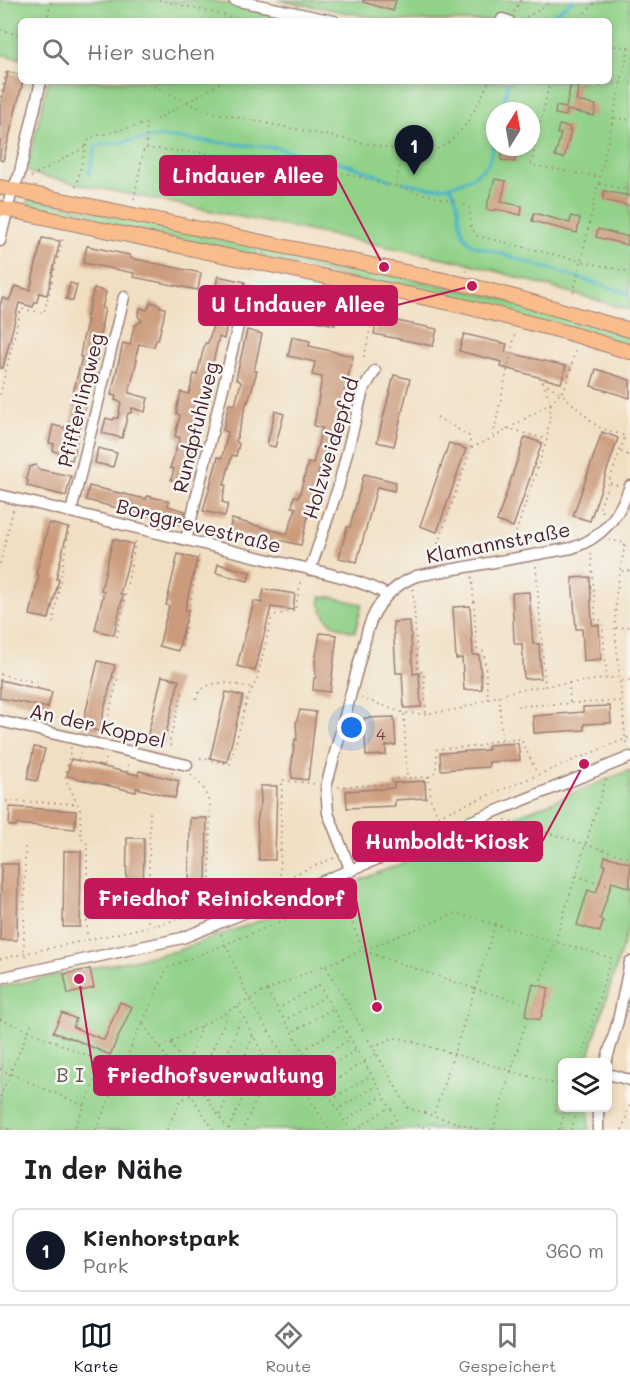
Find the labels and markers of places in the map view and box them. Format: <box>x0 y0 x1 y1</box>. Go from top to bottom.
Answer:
pin: 1 <box>394 126 434 175</box>
callout: Lindauer Allee <box>160 156 336 195</box>
callout: U Lindauer Allee <box>199 286 397 325</box>
callout: Humboldt-Kiosk <box>353 822 542 861</box>
callout: Friedhof Reinickendorf <box>85 879 356 918</box>
callout: Friedhofsverwaltung <box>94 1056 335 1095</box>

